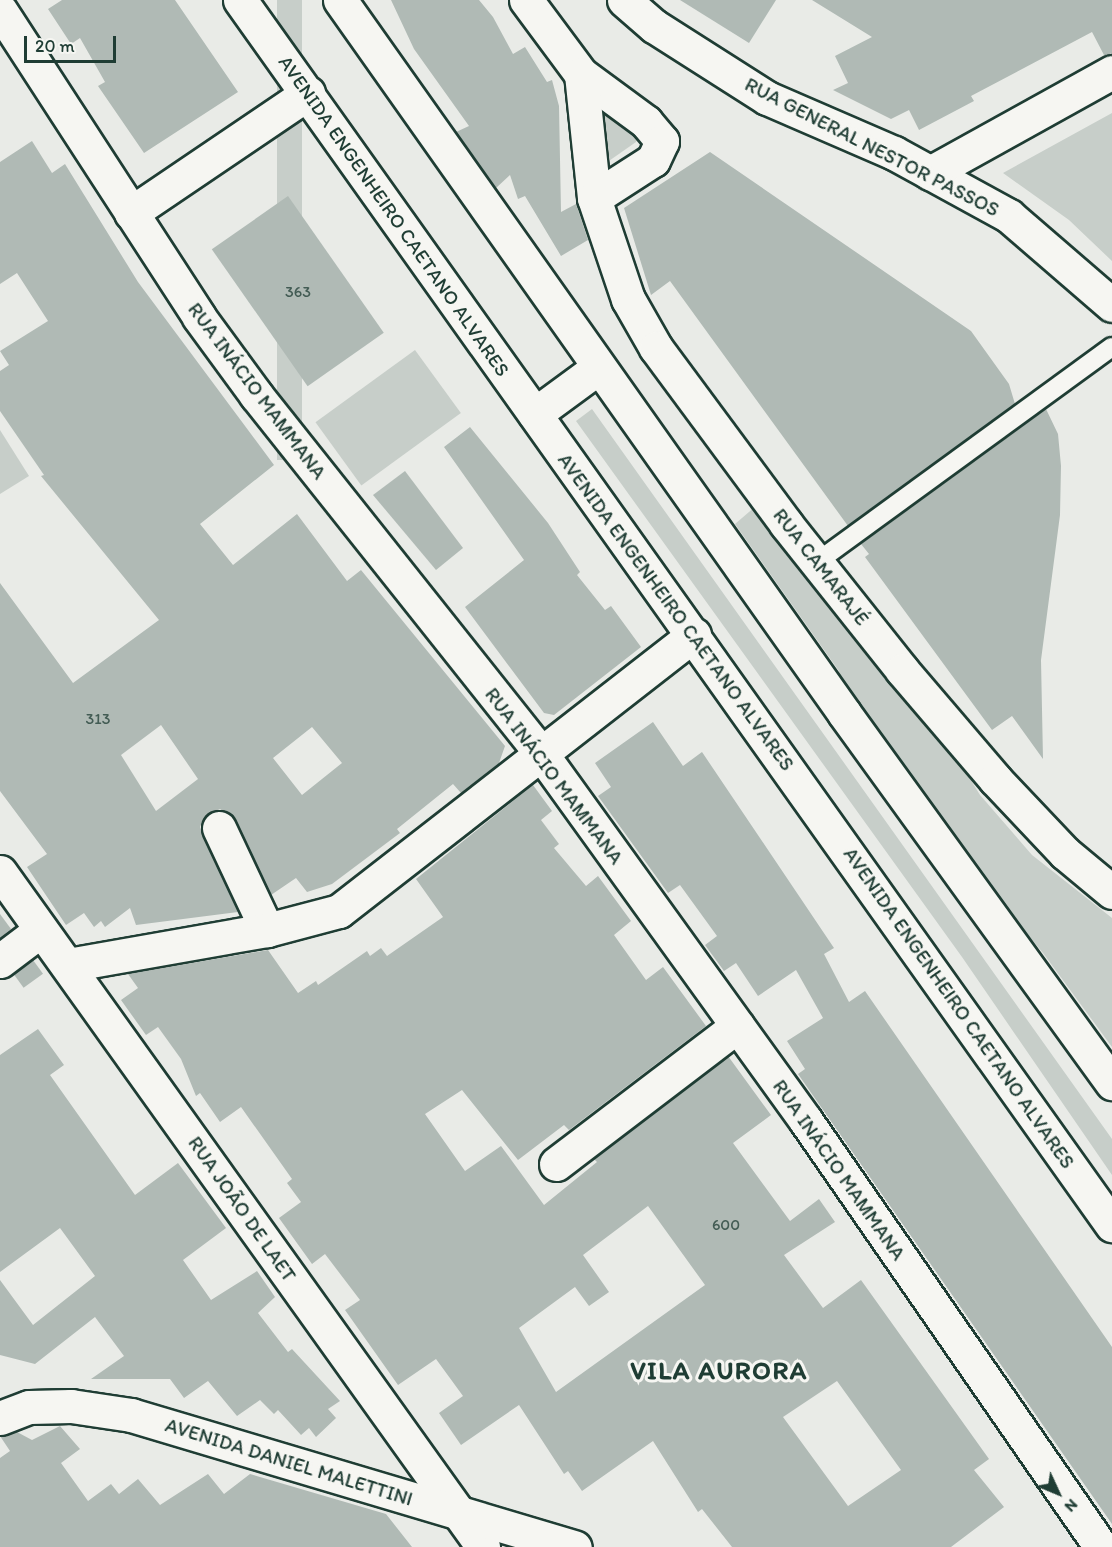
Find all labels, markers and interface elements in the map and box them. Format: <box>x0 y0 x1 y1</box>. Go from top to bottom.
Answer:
scale bar <box>27 24 118 62</box>
text: 20 m <box>35 35 75 57</box>
street label: AVENIDA ENGENHEIRO CAETANO ALVARES <box>273 50 515 382</box>
street label: RUA GENERAL NESTOR PASSOS <box>741 72 1003 222</box>
house number: 363 <box>285 282 311 302</box>
street label: RUA INÁCIO MAMMANA <box>183 299 331 483</box>
street label: AVENIDA ENGENHEIRO CAETANO ALVARES <box>552 448 800 776</box>
street label: RUA CAMARAJÉ <box>767 503 875 631</box>
street label: RUA INÁCIO MAMMANA <box>480 684 628 868</box>
house number: 313 <box>86 709 110 729</box>
street label: AVENIDA ENGENHEIRO CAETANO ALVARES <box>838 842 1080 1174</box>
street label: RUA INÁCIO MAMMANA <box>768 1076 910 1264</box>
street label: RUA JOÃO DE LAET <box>183 1131 301 1287</box>
house number: 600 <box>712 1215 740 1235</box>
district label: VILA AURORA <box>630 1355 808 1387</box>
street label: AVENIDA DANIEL MALETTINI <box>162 1413 416 1511</box>
north arrow <box>1028 1463 1088 1523</box>
text: N <box>1061 1495 1082 1516</box>

